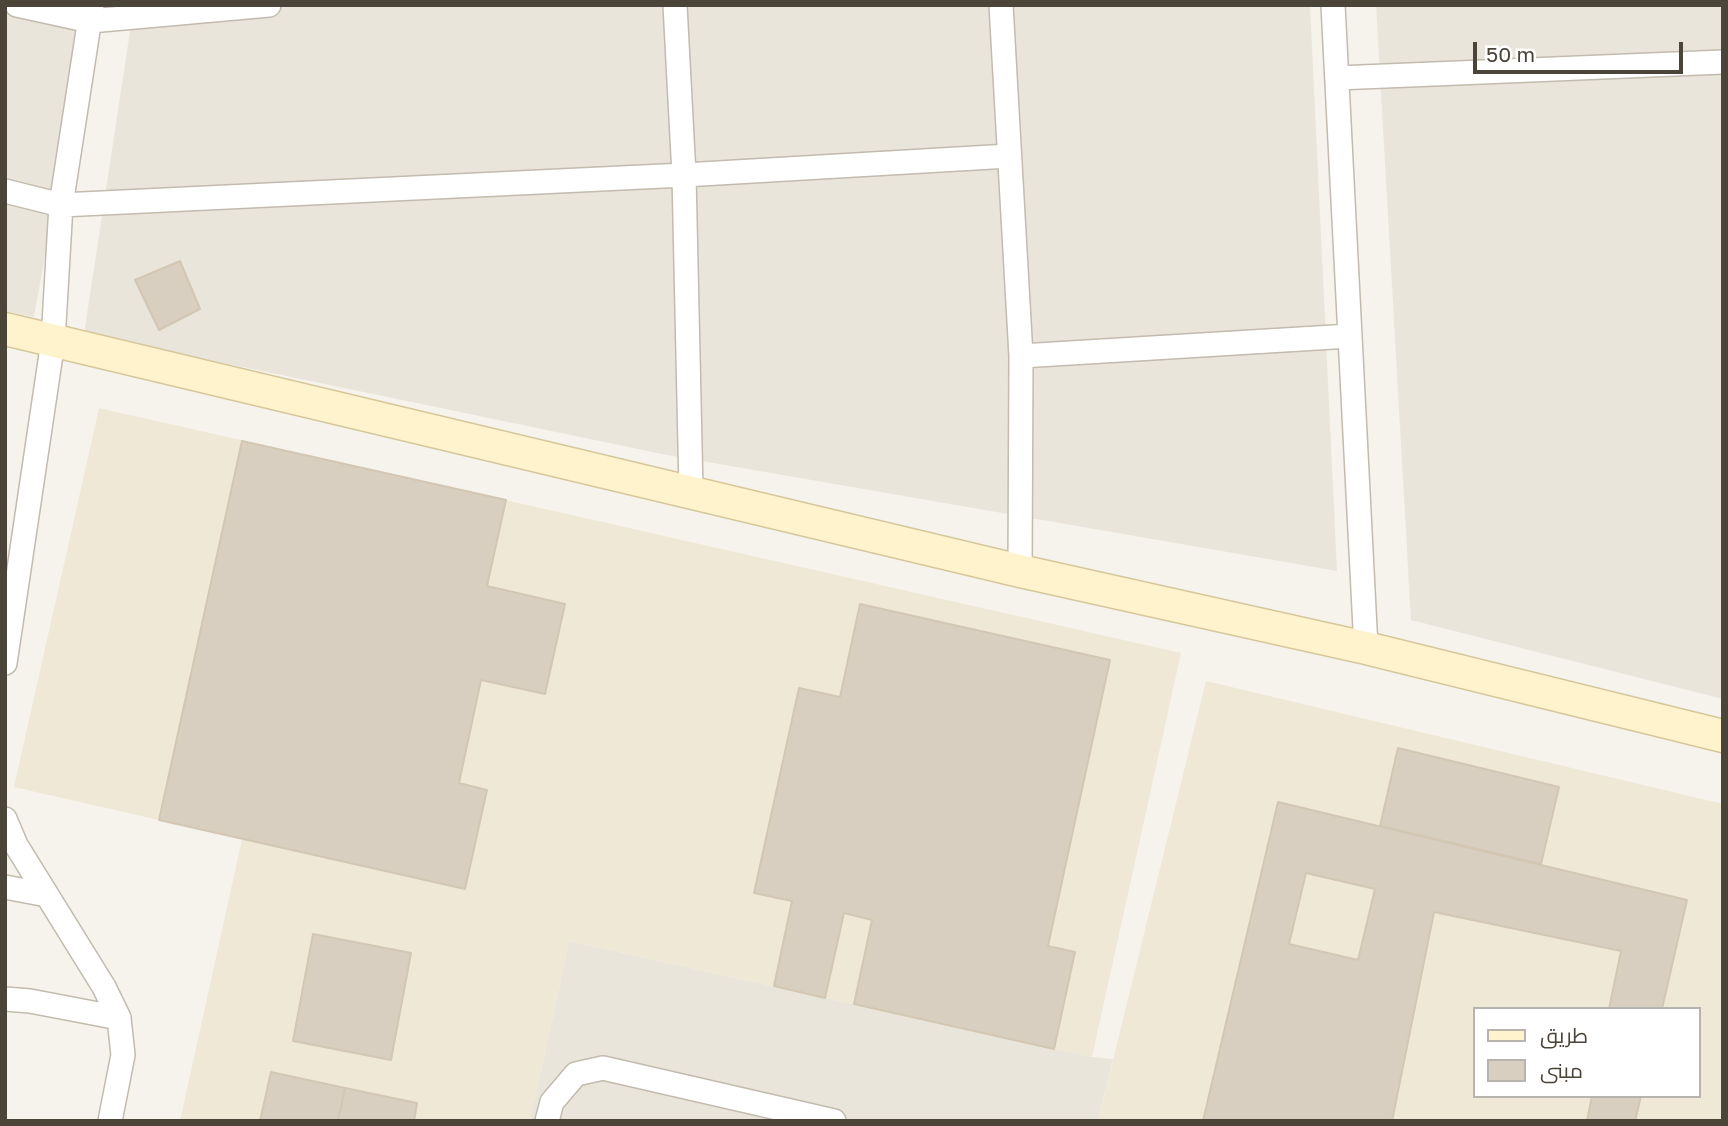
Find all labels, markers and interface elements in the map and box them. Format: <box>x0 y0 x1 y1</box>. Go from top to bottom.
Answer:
scale bar <box>1476 28 1686 72</box>
text: 50 m <box>1486 41 1535 67</box>
legend <box>1472 1007 1700 1098</box>
text: طريق <box>1540 1022 1588 1048</box>
text: مبنى <box>1540 1057 1583 1083</box>

